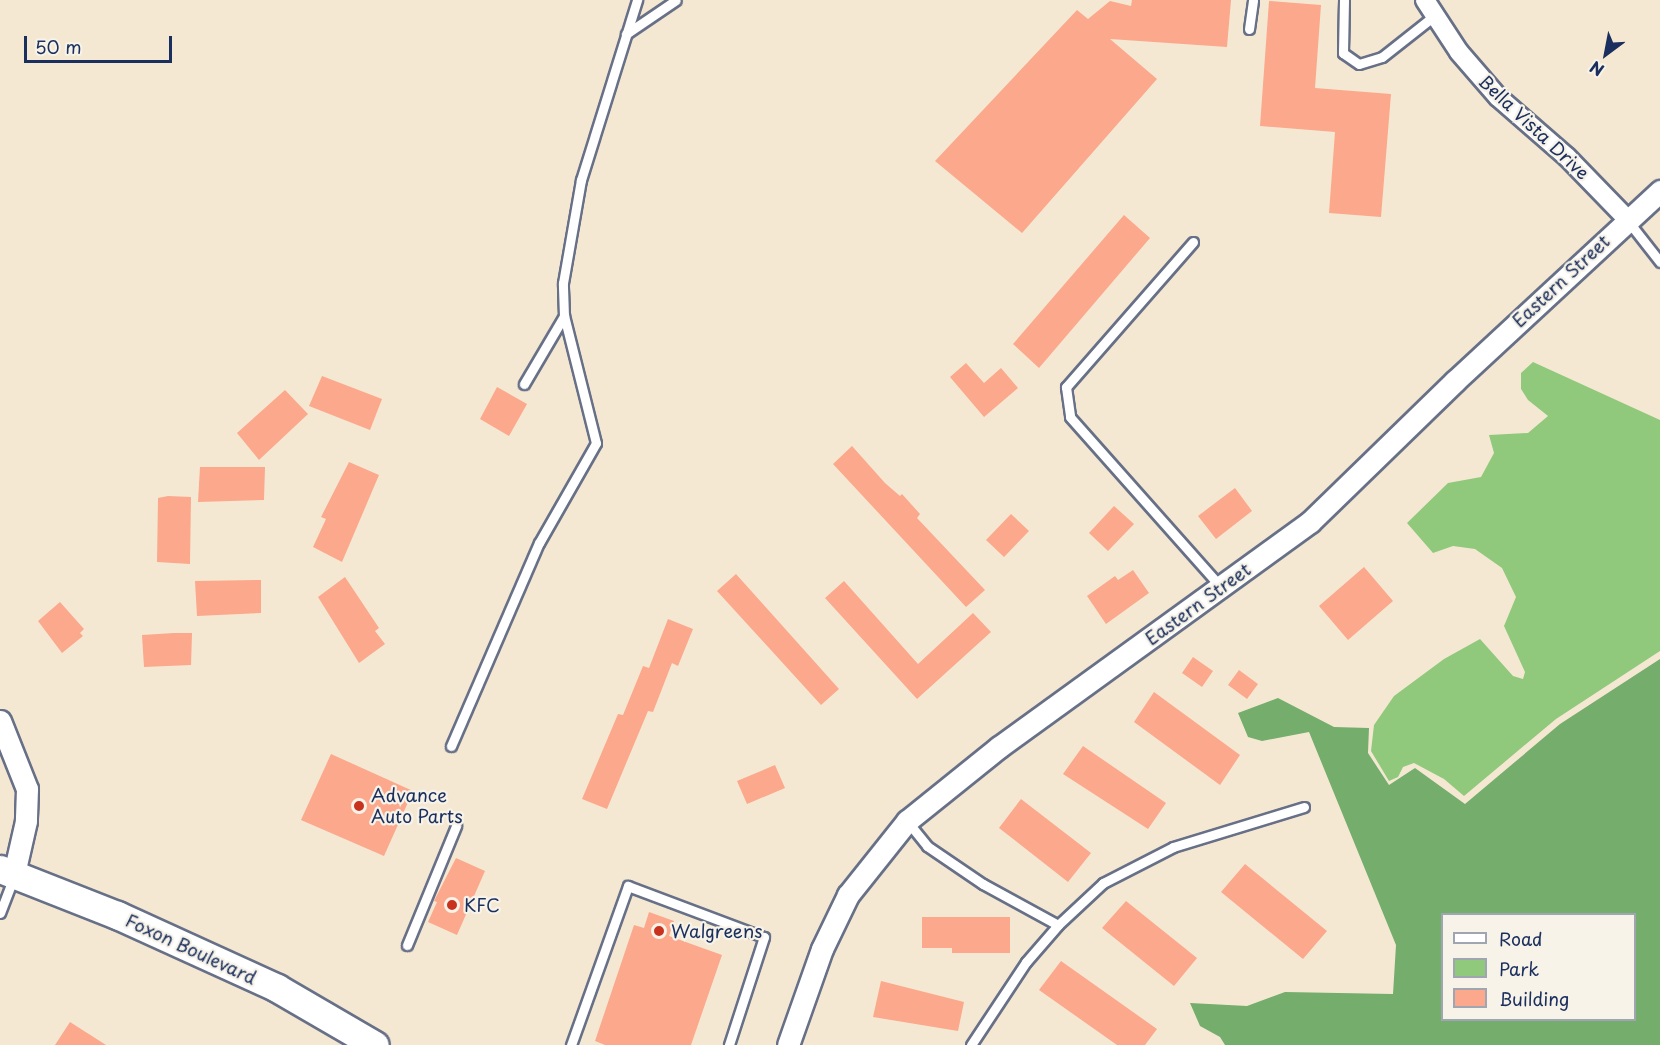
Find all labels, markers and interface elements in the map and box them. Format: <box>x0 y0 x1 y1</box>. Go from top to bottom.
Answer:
scale bar <box>27 24 176 62</box>
north arrow <box>1576 24 1636 84</box>
text: 50 m <box>35 33 82 60</box>
text: N <box>1585 56 1608 83</box>
street label: Bella Vista Drive <box>1474 70 1594 184</box>
street label: Eastern Street <box>1507 230 1615 332</box>
street label: Eastern Street <box>1141 558 1255 650</box>
place label: Advance Auto Parts <box>371 785 465 828</box>
marker: Advance Auto Parts <box>352 799 366 813</box>
place label: KFC <box>464 894 500 916</box>
marker: KFC <box>445 898 459 912</box>
street label: Foxon Boulevard <box>122 909 260 989</box>
legend <box>1441 913 1636 1021</box>
place label: Walgreens <box>671 920 762 942</box>
marker: Walgreens <box>652 924 666 938</box>
text: Road <box>1499 925 1543 952</box>
text: Park <box>1499 955 1539 982</box>
text: Building <box>1499 985 1569 1012</box>

